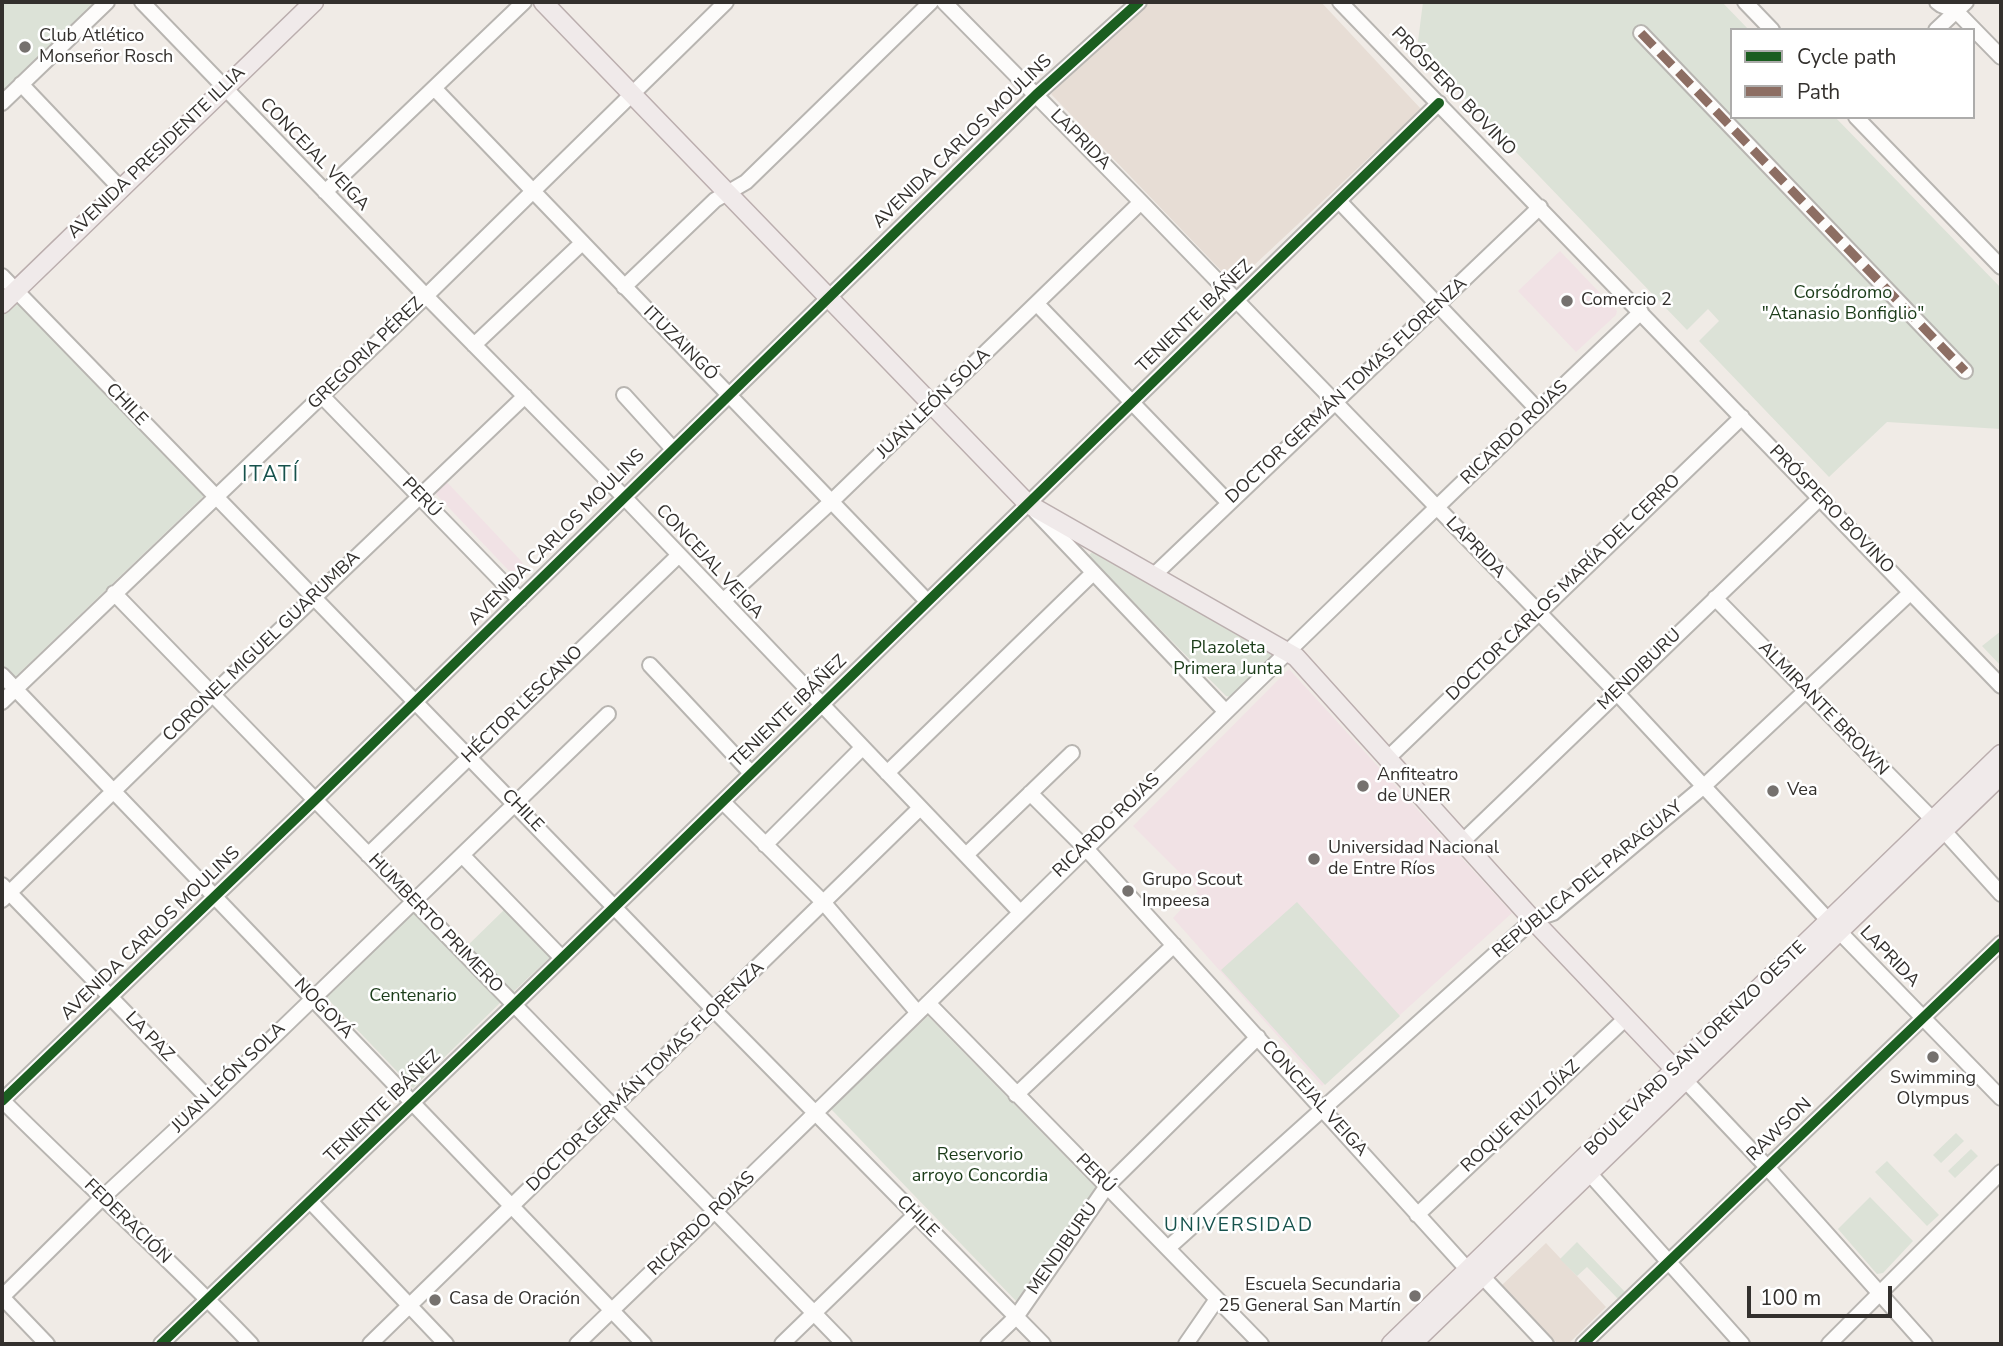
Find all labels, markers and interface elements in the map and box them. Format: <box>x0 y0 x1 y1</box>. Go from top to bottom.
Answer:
street label: PRÓSPERO BOVINO <box>1386 23 1520 161</box>
place label: Club Atlético Monseñor Rosch <box>39 26 173 68</box>
legend <box>1730 28 1975 119</box>
marker: Club Atlético Monseñor Rosch <box>17 39 33 55</box>
text: Cycle path <box>1797 43 1896 71</box>
street label: AVENIDA CARLOS MOULINS <box>869 51 1057 233</box>
street label: AVENIDA PRESIDENTE ILLIA <box>64 62 250 244</box>
text: Path <box>1797 78 1840 106</box>
street label: CONCEJAL VEIGA <box>255 94 373 216</box>
street label: LAPRIDA <box>1045 105 1115 175</box>
street label: TENIENTE IBÁÑEZ <box>1132 256 1258 378</box>
street label: DOCTOR GERMÁN TOMAS FLORENZA <box>1222 273 1472 509</box>
park label: Corsódromo "Atanasio Bonfiglio" <box>1762 283 1924 326</box>
place label: Comercio 2 <box>1581 290 1672 312</box>
street label: GREGORIA PÉREZ <box>304 293 428 415</box>
marker: Comercio 2 <box>1559 293 1575 309</box>
street label: ITUZAINGÓ <box>638 302 722 386</box>
street label: JUAN LEÓN SOLA <box>873 344 995 464</box>
street label: RICARDO ROJAS <box>1457 376 1573 490</box>
street label: CHILE <box>101 379 151 431</box>
street label: PRÓSPERO BOVINO <box>1764 441 1898 579</box>
street label: AVENIDA CARLOS MOULINS <box>464 445 650 631</box>
district label: ITATÍ <box>243 463 299 489</box>
street label: DOCTOR CARLOS MARÍA DEL CERRO <box>1443 470 1685 706</box>
street label: PERÚ <box>397 474 445 522</box>
street label: CONCEJAL VEIGA <box>650 500 768 624</box>
street label: LAPRIDA <box>1441 513 1509 583</box>
street label: CORONEL MIGUEL GUARUMBA <box>159 547 365 747</box>
street label: MENDIBURU <box>1594 625 1686 715</box>
park label: Plazoleta Primera Junta <box>1173 638 1283 680</box>
street label: ALMIRANTE BROWN <box>1753 638 1893 780</box>
street label: HÉCTOR LESCANO <box>458 642 588 768</box>
street label: TENIENTE IBÁÑEZ <box>726 651 852 773</box>
place label: Anfiteatro de UNER <box>1377 765 1458 808</box>
street label: RICARDO ROJAS <box>1049 769 1165 883</box>
marker: Anfiteatro de UNER <box>1355 778 1371 794</box>
place label: Vea <box>1787 780 1817 802</box>
marker: Vea <box>1765 783 1781 799</box>
street label: CHILE <box>497 785 547 837</box>
street label: REPÚBLICA DEL PARAGUAY <box>1489 797 1687 963</box>
place label: Universidad Nacional de Entre Ríos <box>1328 838 1499 880</box>
street label: AVENIDA CARLOS MOULINS <box>57 843 245 1025</box>
street label: HUMBERTO PRIMERO <box>363 850 507 998</box>
marker: Universidad Nacional de Entre Ríos <box>1306 851 1322 867</box>
place label: Grupo Scout Impeesa <box>1142 870 1242 912</box>
marker: Grupo Scout Impeesa <box>1120 883 1136 899</box>
street label: LAPRIDA <box>1855 922 1923 992</box>
street label: BOULEVARD SAN LORENZO OESTE <box>1581 937 1811 1161</box>
street label: DOCTOR GERMÁN TOMAS FLORENZA <box>523 957 769 1197</box>
street label: NOGOYÁ <box>289 974 357 1044</box>
park label: Centenario <box>369 986 457 1008</box>
street label: LA PAZ <box>120 1008 178 1066</box>
street label: JUAN LEÓN SOLA <box>168 1018 290 1138</box>
street label: CONCEJAL VEIGA <box>1256 1037 1372 1161</box>
street label: TENIENTE IBÁÑEZ <box>320 1046 446 1168</box>
marker: Swimming Olympus <box>1925 1049 1941 1065</box>
street label: ROQUE RUIZ DÍAZ <box>1457 1056 1585 1178</box>
place label: Swimming Olympus <box>1890 1068 1976 1110</box>
street label: RAWSON <box>1743 1094 1817 1166</box>
park label: Reservorio arroyo Concordia <box>912 1145 1048 1188</box>
street label: PERÚ <box>1071 1150 1119 1198</box>
street label: RICARDO ROJAS <box>644 1167 760 1281</box>
street label: FEDERACIÓN <box>79 1175 175 1269</box>
street label: CHILE <box>891 1191 943 1243</box>
street label: MENDIBURU <box>1023 1199 1103 1299</box>
district label: UNIVERSIDAD <box>1165 1215 1313 1237</box>
scale bar <box>1751 1272 1896 1316</box>
place label: Escuela Secundaria 25 General San Martín <box>1218 1275 1401 1318</box>
text: 100 m <box>1760 1284 1821 1312</box>
marker: Escuela Secundaria 25 General San Martín <box>1407 1288 1423 1304</box>
place label: Casa de Oración <box>449 1289 580 1311</box>
marker: Casa de Oración <box>427 1292 443 1308</box>

